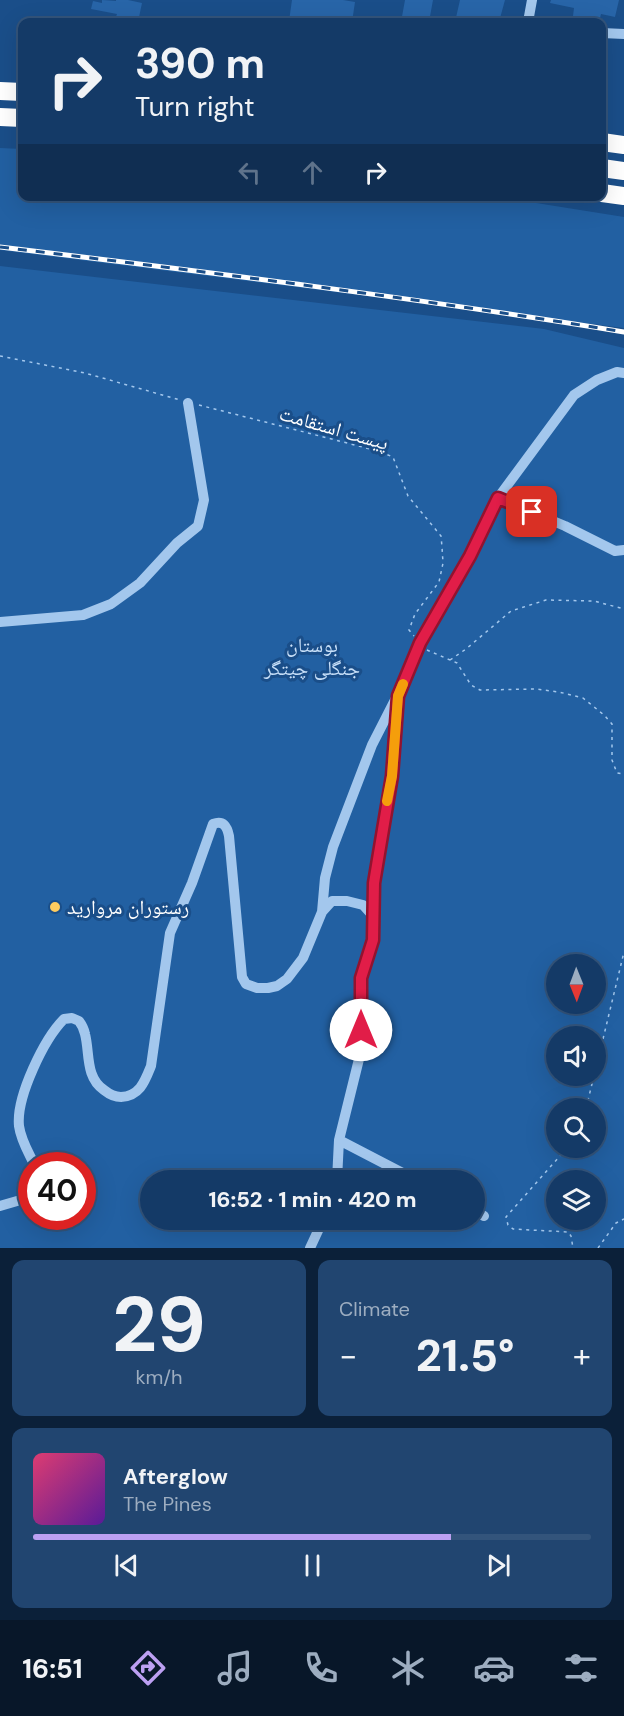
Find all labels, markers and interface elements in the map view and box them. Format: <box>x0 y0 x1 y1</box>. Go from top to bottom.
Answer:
text: 390 m <box>135 36 265 91</box>
icon: right <box>36 42 114 120</box>
text: Turn right <box>135 89 255 124</box>
icon: left <box>233 156 266 189</box>
icon: ahead <box>296 156 329 189</box>
icon: right <box>359 156 392 189</box>
street label: پیست استقامت <box>276 400 392 456</box>
pin <box>506 486 557 537</box>
icon: arrive <box>515 495 548 528</box>
park label: بوستان جنگلی چیتگر <box>263 632 360 681</box>
place label: رستوران مروارید <box>67 894 189 920</box>
marker: رستوران مروارید <box>48 900 62 914</box>
north arrow <box>546 954 606 1014</box>
map controls <box>546 954 606 1230</box>
position arrow <box>329 998 393 1062</box>
button: sound <box>546 1026 606 1086</box>
button: search <box>546 1098 606 1158</box>
speed limit sign: 40 <box>18 1152 96 1230</box>
button: layers <box>546 1170 606 1230</box>
text: 16:52 · 1 min · 420 m <box>208 1185 417 1214</box>
text: 29 <box>112 1274 206 1375</box>
text: Climate <box>339 1296 410 1322</box>
text: 21.5° <box>416 1326 514 1385</box>
text: − <box>339 1334 357 1377</box>
text: + <box>573 1334 591 1377</box>
text: km/h <box>135 1364 183 1390</box>
text: Afterglow <box>123 1462 228 1491</box>
text: The Pines <box>123 1491 212 1517</box>
icon: previous <box>110 1549 143 1582</box>
icon: pause <box>296 1549 329 1582</box>
icon: next <box>482 1549 515 1582</box>
icon: directions <box>127 1647 169 1689</box>
icon: music <box>214 1647 256 1689</box>
icon: phone <box>300 1647 342 1689</box>
icon: climate <box>387 1647 429 1689</box>
icon: car <box>473 1647 515 1689</box>
icon: filters <box>560 1647 602 1689</box>
text: 16:51 <box>22 1651 83 1686</box>

